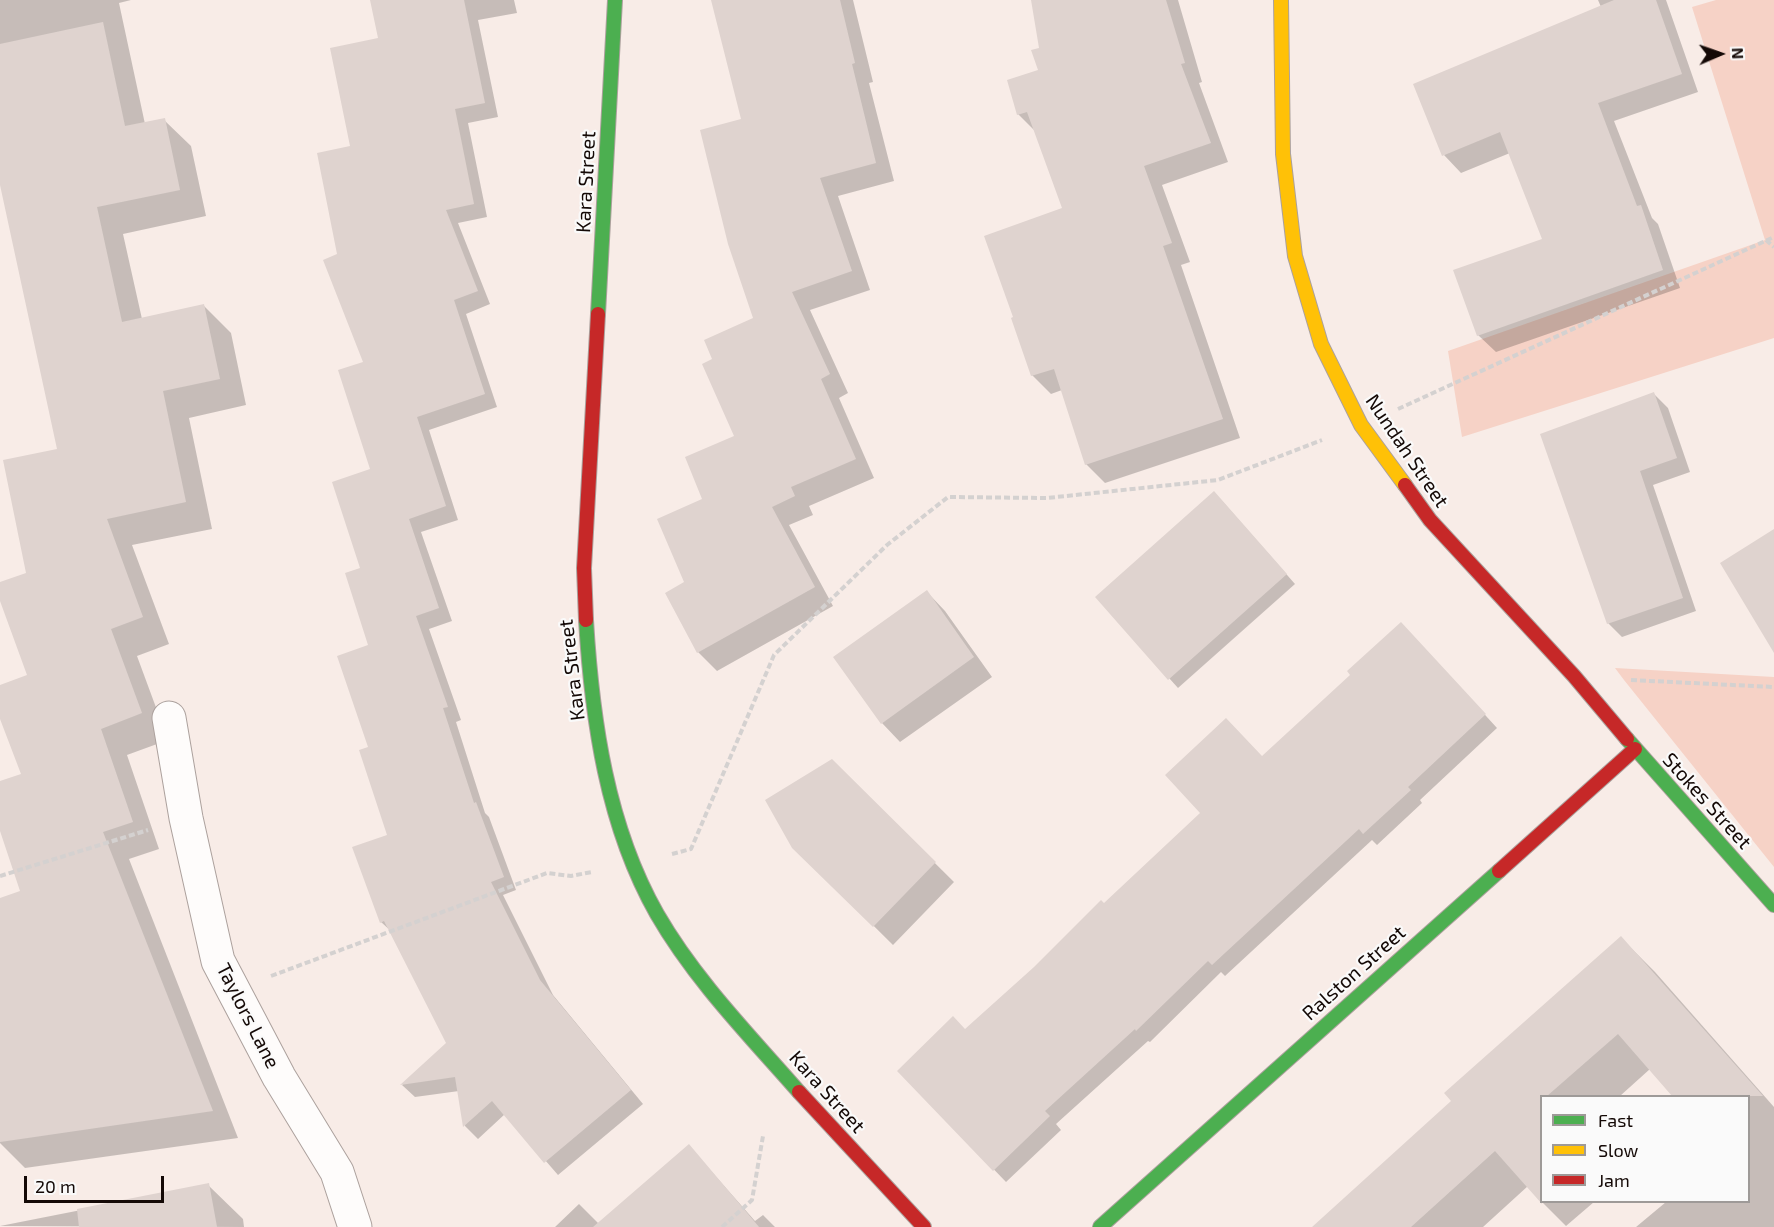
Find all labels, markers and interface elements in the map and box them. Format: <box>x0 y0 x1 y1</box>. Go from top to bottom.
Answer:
north arrow <box>1690 24 1750 84</box>
text: N <box>1729 47 1748 59</box>
street label: Kara Street <box>571 131 601 233</box>
street label: Nundah Street <box>1360 390 1454 512</box>
street label: Kara Street <box>554 618 590 722</box>
street label: Stokes Street <box>1658 748 1756 854</box>
street label: Ralston Street <box>1298 921 1410 1025</box>
street label: Taylors Lane <box>211 959 285 1073</box>
street label: Kara Street <box>784 1046 870 1138</box>
legend <box>1540 1095 1750 1203</box>
text: Fast <box>1598 1109 1633 1131</box>
text: Slow <box>1598 1139 1638 1161</box>
scale bar <box>27 1164 166 1202</box>
text: Jam <box>1598 1169 1630 1191</box>
text: 20 m <box>35 1175 76 1197</box>

